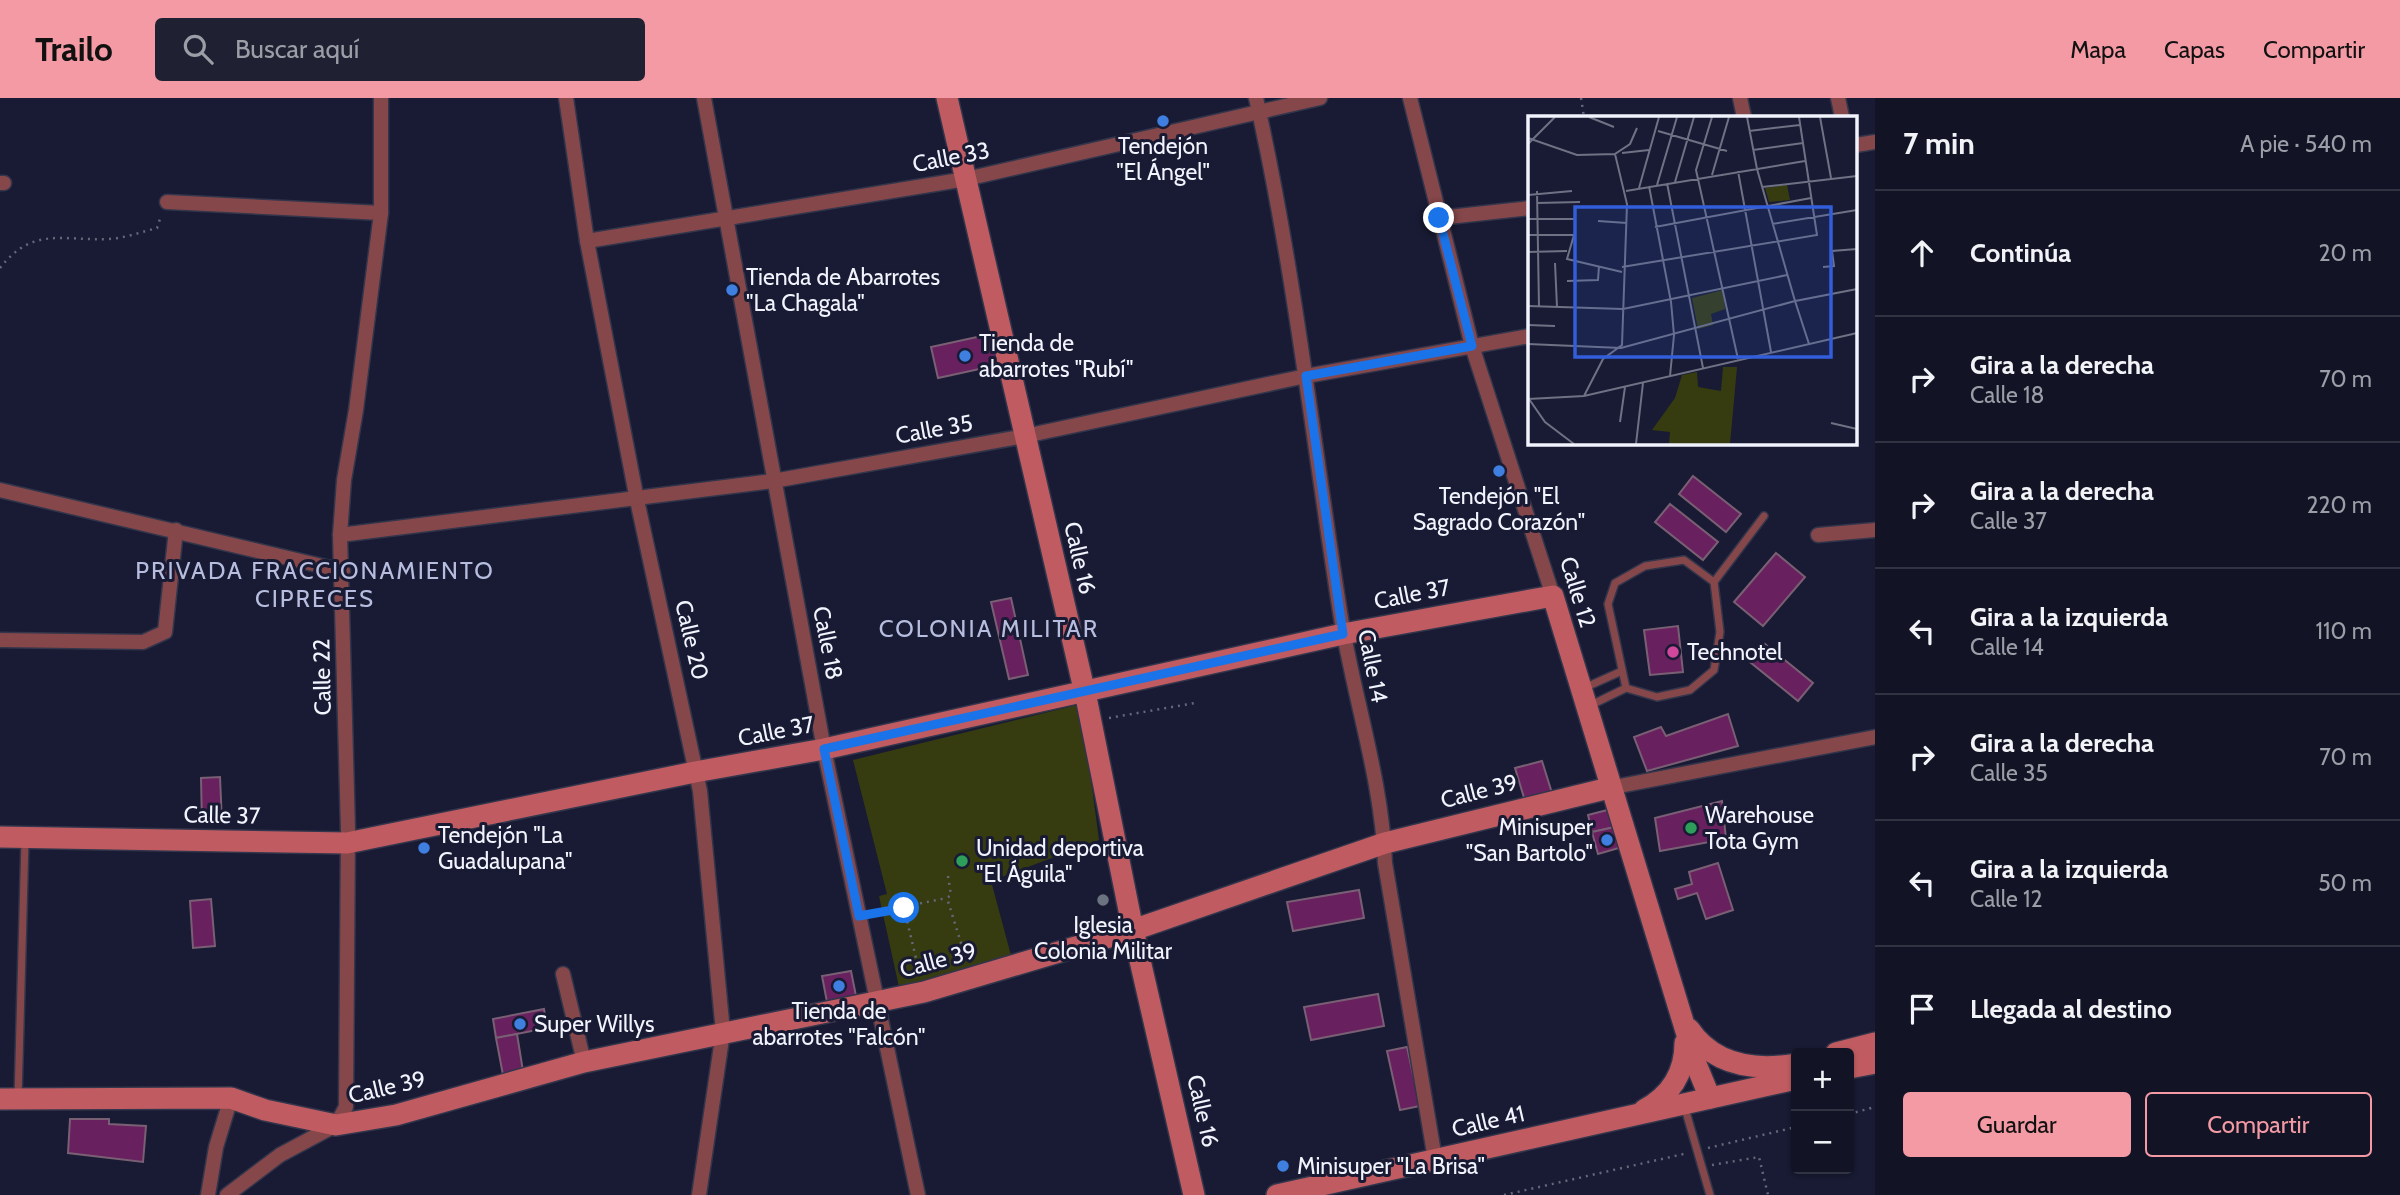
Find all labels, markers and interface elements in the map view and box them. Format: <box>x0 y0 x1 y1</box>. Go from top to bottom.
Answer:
search box <box>155 18 645 81</box>
text: Trailo <box>35 29 113 69</box>
icon: search <box>179 30 217 68</box>
text: Buscar aquí <box>235 33 359 65</box>
text: Mapa <box>2070 35 2126 64</box>
text: Capas <box>2164 35 2225 64</box>
text: Compartir <box>2263 35 2365 64</box>
marker: Tendejón "El Ángel" <box>1155 113 1171 129</box>
inset map <box>1528 116 1857 444</box>
text: 7 min <box>1903 125 1975 162</box>
text: A pie · 540 m <box>2240 130 2372 158</box>
place label: Tendejón "El Ángel" <box>1116 132 1210 186</box>
street label: Calle 33 <box>910 136 992 178</box>
route end <box>1423 202 1454 233</box>
icon: ahead <box>1903 234 1941 272</box>
text: Continúa <box>1970 237 2071 269</box>
text: 20 m <box>2319 239 2372 267</box>
place label: Tienda de Abarrotes "La Chagala" <box>746 263 940 317</box>
marker: Tienda de Abarrotes "La Chagala" <box>724 282 740 298</box>
place label: Tienda de abarrotes "Rubí" <box>979 329 1133 383</box>
marker: Tienda de abarrotes "Rubí" <box>957 348 973 364</box>
text: Gira a la derecha <box>1970 349 2154 381</box>
icon: right <box>1903 360 1941 398</box>
text: 70 m <box>2319 365 2372 393</box>
text: Calle 18 <box>1970 381 2044 409</box>
street label: Calle 35 <box>893 408 975 450</box>
marker: Tendejón "El Sagrado Corazón" <box>1491 463 1507 479</box>
text: Gira a la derecha <box>1970 475 2154 507</box>
place label: Tendejón "El Sagrado Corazón" <box>1413 482 1585 536</box>
icon: right <box>1903 486 1941 524</box>
text: 220 m <box>2306 491 2372 519</box>
text: Calle 37 <box>1970 507 2047 535</box>
street label: Calle 16 <box>1058 519 1102 597</box>
street label: Calle 12 <box>1554 553 1602 631</box>
district label: PRIVADA FRACCIONAMIENTO CIPRECES <box>135 556 495 613</box>
street label: Calle 37 <box>1372 573 1453 615</box>
street label: Calle 20 <box>669 597 715 683</box>
text: Gira a la izquierda <box>1970 601 2168 633</box>
street label: Calle 18 <box>807 604 849 682</box>
icon: left <box>1903 612 1941 650</box>
district label: COLONIA MILITAR <box>879 614 1099 643</box>
text: 110 m <box>2316 617 2372 645</box>
street label: Calle 14 <box>1352 627 1394 705</box>
text: Calle 14 <box>1970 633 2044 661</box>
street label: Calle 22 <box>307 638 337 716</box>
place label: Technotel <box>1687 638 1783 666</box>
marker: Technotel <box>1665 644 1681 660</box>
street label: Calle 37 <box>736 710 817 752</box>
text: Gira a la derecha <box>1970 727 2154 759</box>
icon: right <box>1903 738 1941 776</box>
text: 70 m <box>2319 743 2372 771</box>
text: Calle 35 <box>1970 759 2048 787</box>
street label: Calle 39 <box>1438 768 1520 814</box>
street label: Calle 37 <box>183 800 261 830</box>
place label: Warehouse Tota Gym <box>1705 801 1814 855</box>
place label: Minisuper "San Bartolo" <box>1466 813 1594 867</box>
marker: Warehouse Tota Gym <box>1683 820 1699 836</box>
place label: Tendejón "La Guadalupana" <box>438 821 572 875</box>
marker: Minisuper "San Bartolo" <box>1599 832 1615 848</box>
place label: Unidad deportiva "El Águila" <box>976 834 1144 888</box>
marker: Tendejón "La Guadalupana" <box>416 840 432 856</box>
marker: Unidad deportiva "El Águila" <box>954 853 970 869</box>
text: Gira a la izquierda <box>1970 853 2168 885</box>
icon: left <box>1903 864 1941 902</box>
text: 50 m <box>2318 869 2372 897</box>
text: Calle 12 <box>1970 885 2042 913</box>
route start <box>888 892 919 923</box>
marker: Iglesia Colonia Militar <box>1095 892 1111 908</box>
place label: Iglesia Colonia Militar <box>1034 911 1173 965</box>
street label: Calle 39 <box>897 936 979 984</box>
marker: Tienda de abarrotes "Falcón" <box>831 978 847 994</box>
icon: arrive <box>1903 990 1941 1028</box>
text: Llegada al destino <box>1970 993 2172 1025</box>
place label: Tienda de abarrotes "Falcón" <box>753 997 925 1051</box>
place label: Super Willys <box>534 1010 655 1038</box>
marker: Super Willys <box>512 1016 528 1032</box>
map controls <box>1791 1048 1854 1174</box>
button: + <box>1791 1048 1854 1111</box>
street label: Calle 39 <box>346 1065 428 1109</box>
street label: Calle 16 <box>1181 1072 1225 1150</box>
button: Guardar <box>1903 1092 2131 1157</box>
button: Compartir <box>2145 1092 2372 1157</box>
street label: Calle 41 <box>1449 1099 1527 1143</box>
button: − <box>1791 1111 1854 1174</box>
place label: Minisuper "La Brisa" <box>1297 1152 1485 1180</box>
marker: Minisuper "La Brisa" <box>1275 1158 1291 1174</box>

